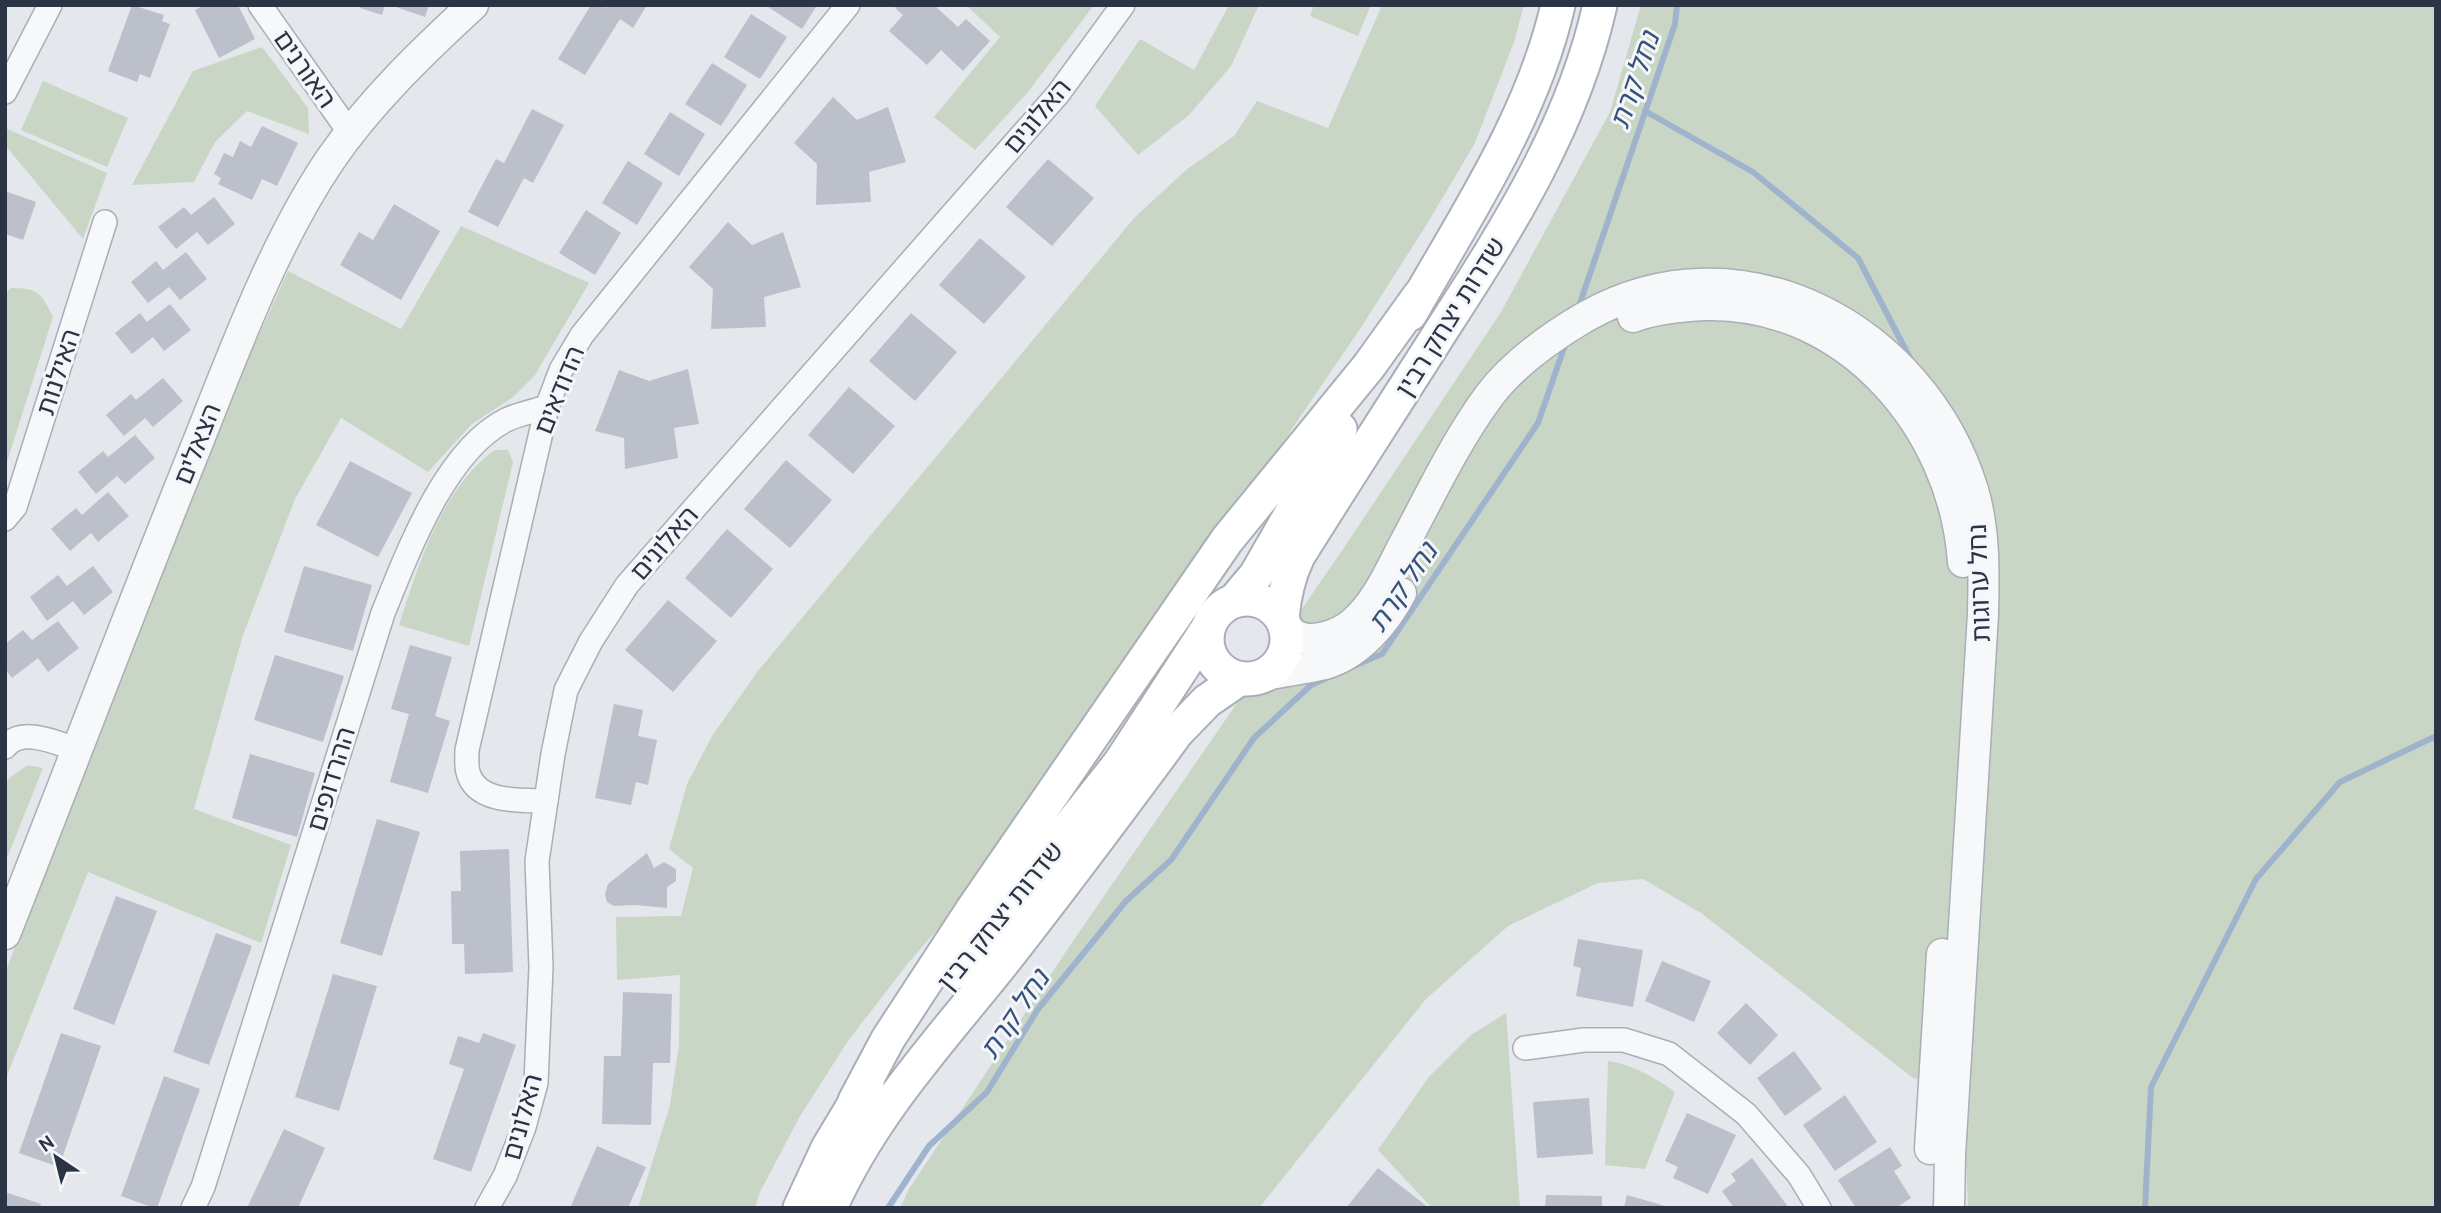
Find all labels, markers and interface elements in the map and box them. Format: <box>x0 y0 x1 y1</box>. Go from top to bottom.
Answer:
street label: האורנים <box>267 24 343 114</box>
water label: נחל קרת <box>1602 25 1667 133</box>
street label: האלונים <box>996 72 1078 160</box>
street label: שדרות יצחק רבין <box>1388 231 1512 403</box>
street label: האילנות <box>29 325 87 419</box>
street label: הדודאים <box>527 341 591 439</box>
street label: הצאלים <box>166 399 228 489</box>
street label: האלונים <box>623 499 705 587</box>
street label: נחל ערוגות <box>1961 523 1997 643</box>
water label: נחל קרת <box>1360 534 1445 638</box>
street label: ההרדופים <box>300 723 362 835</box>
street label: שדרות יצחק רבין <box>930 835 1070 997</box>
water label: נחל קרת <box>972 961 1057 1065</box>
street label: האלונים <box>495 1070 549 1164</box>
north arrow <box>21 1122 91 1192</box>
text: N <box>34 1130 59 1157</box>

